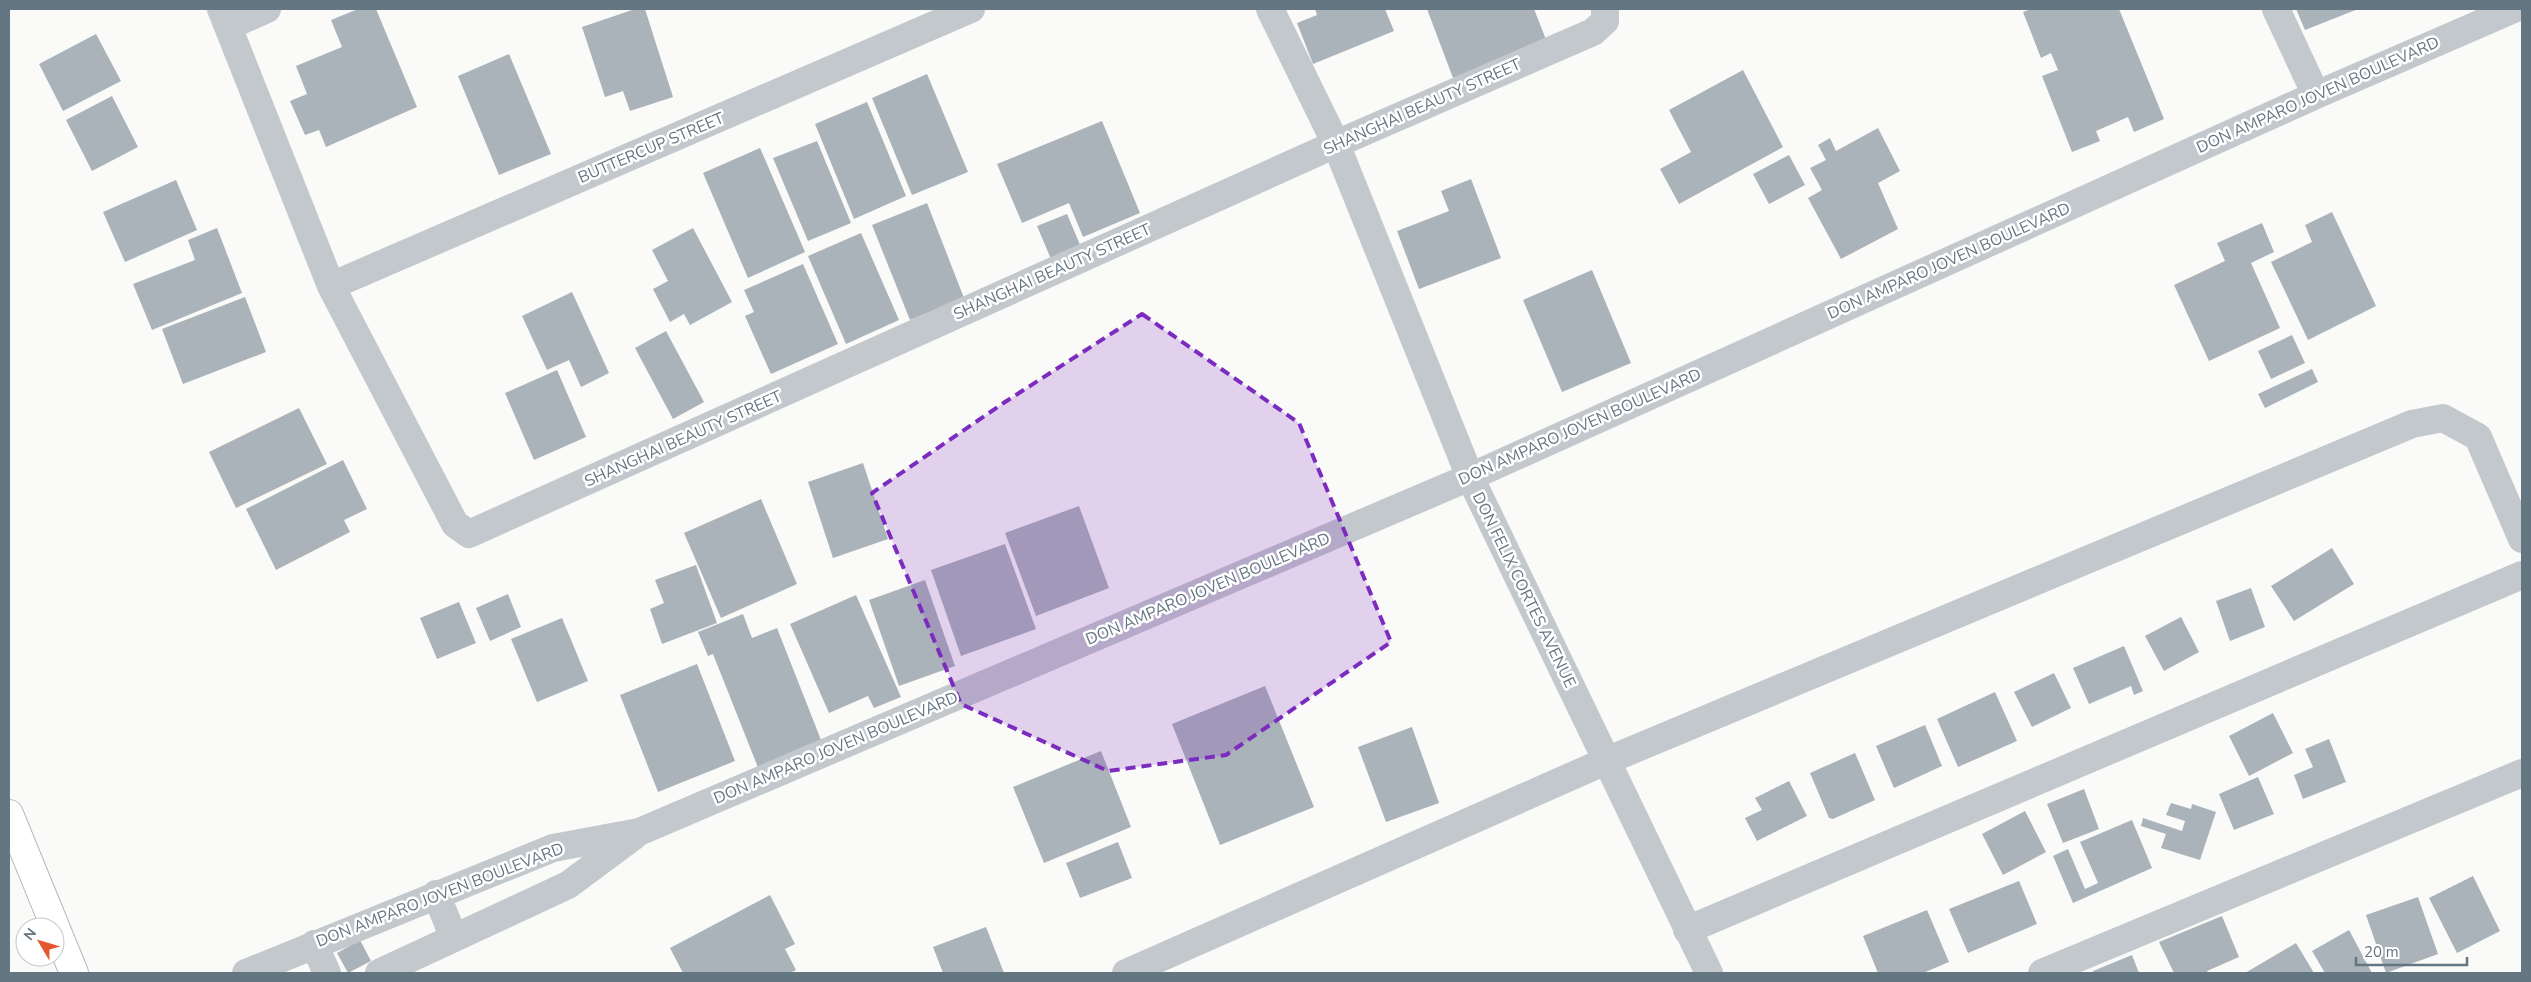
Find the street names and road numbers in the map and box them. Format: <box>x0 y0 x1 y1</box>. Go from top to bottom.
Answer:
street label: DON AMPARO JOVEN BOULEVARD <box>2193 31 2443 159</box>
street label: SHANGHAI BEAUTY STREET <box>1320 53 1524 161</box>
street label: BUTTERCUP STREET <box>575 107 728 189</box>
street label: DON AMPARO JOVEN BOULEVARD <box>1824 197 2074 325</box>
street label: SHANGHAI BEAUTY STREET <box>950 218 1154 326</box>
street label: DON AMPARO JOVEN BOULEVARD <box>1455 363 1705 491</box>
street label: SHANGHAI BEAUTY STREET <box>581 385 785 493</box>
street label: DON FELIX CORTES AVENUE <box>1467 488 1581 692</box>
street label: DON AMPARO JOVEN BOULEVARD <box>1082 527 1334 651</box>
street label: DON AMPARO JOVEN BOULEVARD <box>710 686 962 810</box>
street label: DON AMPARO JOVEN BOULEVARD <box>313 837 567 953</box>

